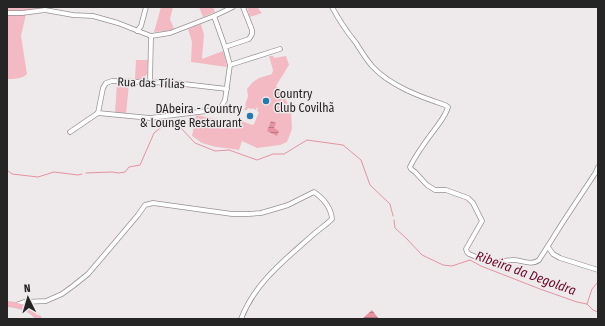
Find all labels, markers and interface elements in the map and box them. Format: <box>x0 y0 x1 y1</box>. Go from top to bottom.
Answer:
street label: Rua das Tílias <box>117 75 185 91</box>
place label: Country Club Covilhã <box>274 87 335 115</box>
marker: Country Club Covilhã <box>261 96 271 106</box>
place label: DAbeira - Country & Lounge Restaurant <box>140 102 243 130</box>
marker: DAbeira - Country & Lounge Restaurant <box>245 111 255 121</box>
water label: Ribeira da Degoldra <box>474 248 578 298</box>
north arrow <box>8 278 48 318</box>
text: N <box>23 282 31 295</box>

